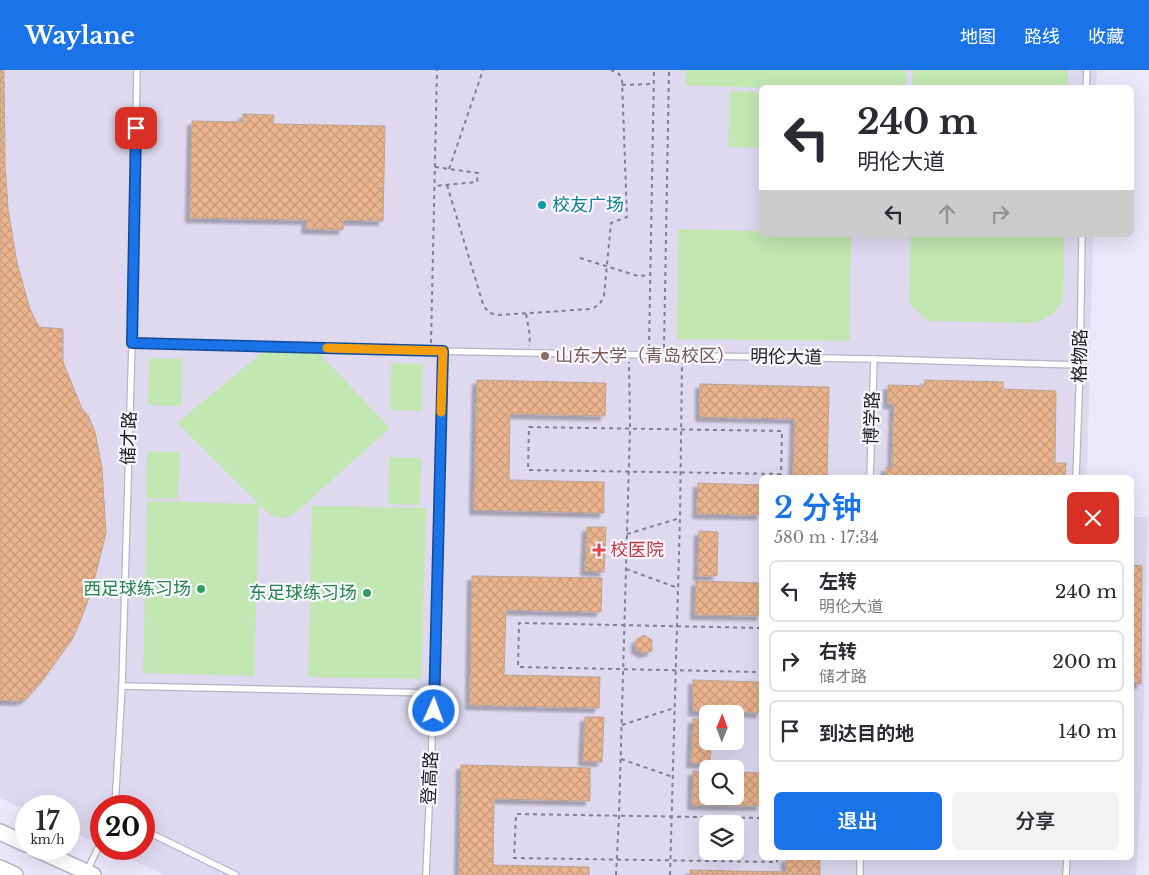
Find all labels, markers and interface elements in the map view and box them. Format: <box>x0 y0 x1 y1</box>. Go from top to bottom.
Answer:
text: Waylane <box>25 21 135 50</box>
text: 地图 <box>960 26 996 48</box>
text: 路线 <box>1024 26 1060 48</box>
text: 收藏 <box>1088 26 1124 48</box>
text: 240 m <box>857 100 977 143</box>
icon: left <box>774 105 839 170</box>
pin <box>115 107 157 149</box>
icon: arrive <box>122 114 150 142</box>
text: 明伦大道 <box>857 148 945 175</box>
place label: 校友广场 <box>552 194 624 216</box>
marker: 校友广场 <box>536 199 548 211</box>
icon: left <box>880 200 908 228</box>
icon: ahead <box>933 200 961 228</box>
icon: right <box>986 200 1014 228</box>
street label: 格物路 <box>1069 329 1091 383</box>
place label: 山东大学（青岛校区） <box>555 345 735 367</box>
street label: 明伦大道 <box>750 345 822 369</box>
marker: 山东大学（青岛校区） <box>539 350 551 362</box>
street label: 博学路 <box>860 391 884 445</box>
street label: 储才路 <box>117 411 141 465</box>
text: 2 分钟 <box>774 489 861 526</box>
button: close <box>1067 492 1119 544</box>
text: 580 m · 17:34 <box>774 527 879 547</box>
place label: 校医院 <box>610 539 664 561</box>
marker: 校医院 <box>592 543 606 557</box>
text: 左转 <box>819 570 857 593</box>
icon: left <box>776 577 804 605</box>
place label: 西足球练习场 <box>83 578 191 600</box>
text: 240 m <box>1055 580 1117 603</box>
place label: 东足球练习场 <box>249 582 357 604</box>
marker: 西足球练习场 <box>195 583 207 595</box>
marker: 东足球练习场 <box>361 587 373 599</box>
text: 明伦大道 <box>819 596 883 616</box>
text: 右转 <box>819 640 857 663</box>
icon: right <box>776 647 804 675</box>
text: 200 m <box>1052 650 1117 673</box>
text: 储才路 <box>819 666 867 686</box>
position arrow <box>407 684 459 736</box>
north arrow <box>699 705 744 750</box>
map controls <box>699 705 744 860</box>
icon: arrive <box>776 717 804 745</box>
text: 140 m <box>1058 720 1117 743</box>
text: 到达目的地 <box>819 722 914 745</box>
street label: 登高路 <box>418 750 442 806</box>
button: search <box>699 760 744 805</box>
button: 退出 <box>774 792 942 850</box>
button: 分享 <box>952 792 1119 850</box>
speed limit sign: 20 <box>90 795 155 860</box>
text: 17 <box>36 806 59 837</box>
button: layers <box>699 815 744 860</box>
text: km/h <box>30 832 65 847</box>

